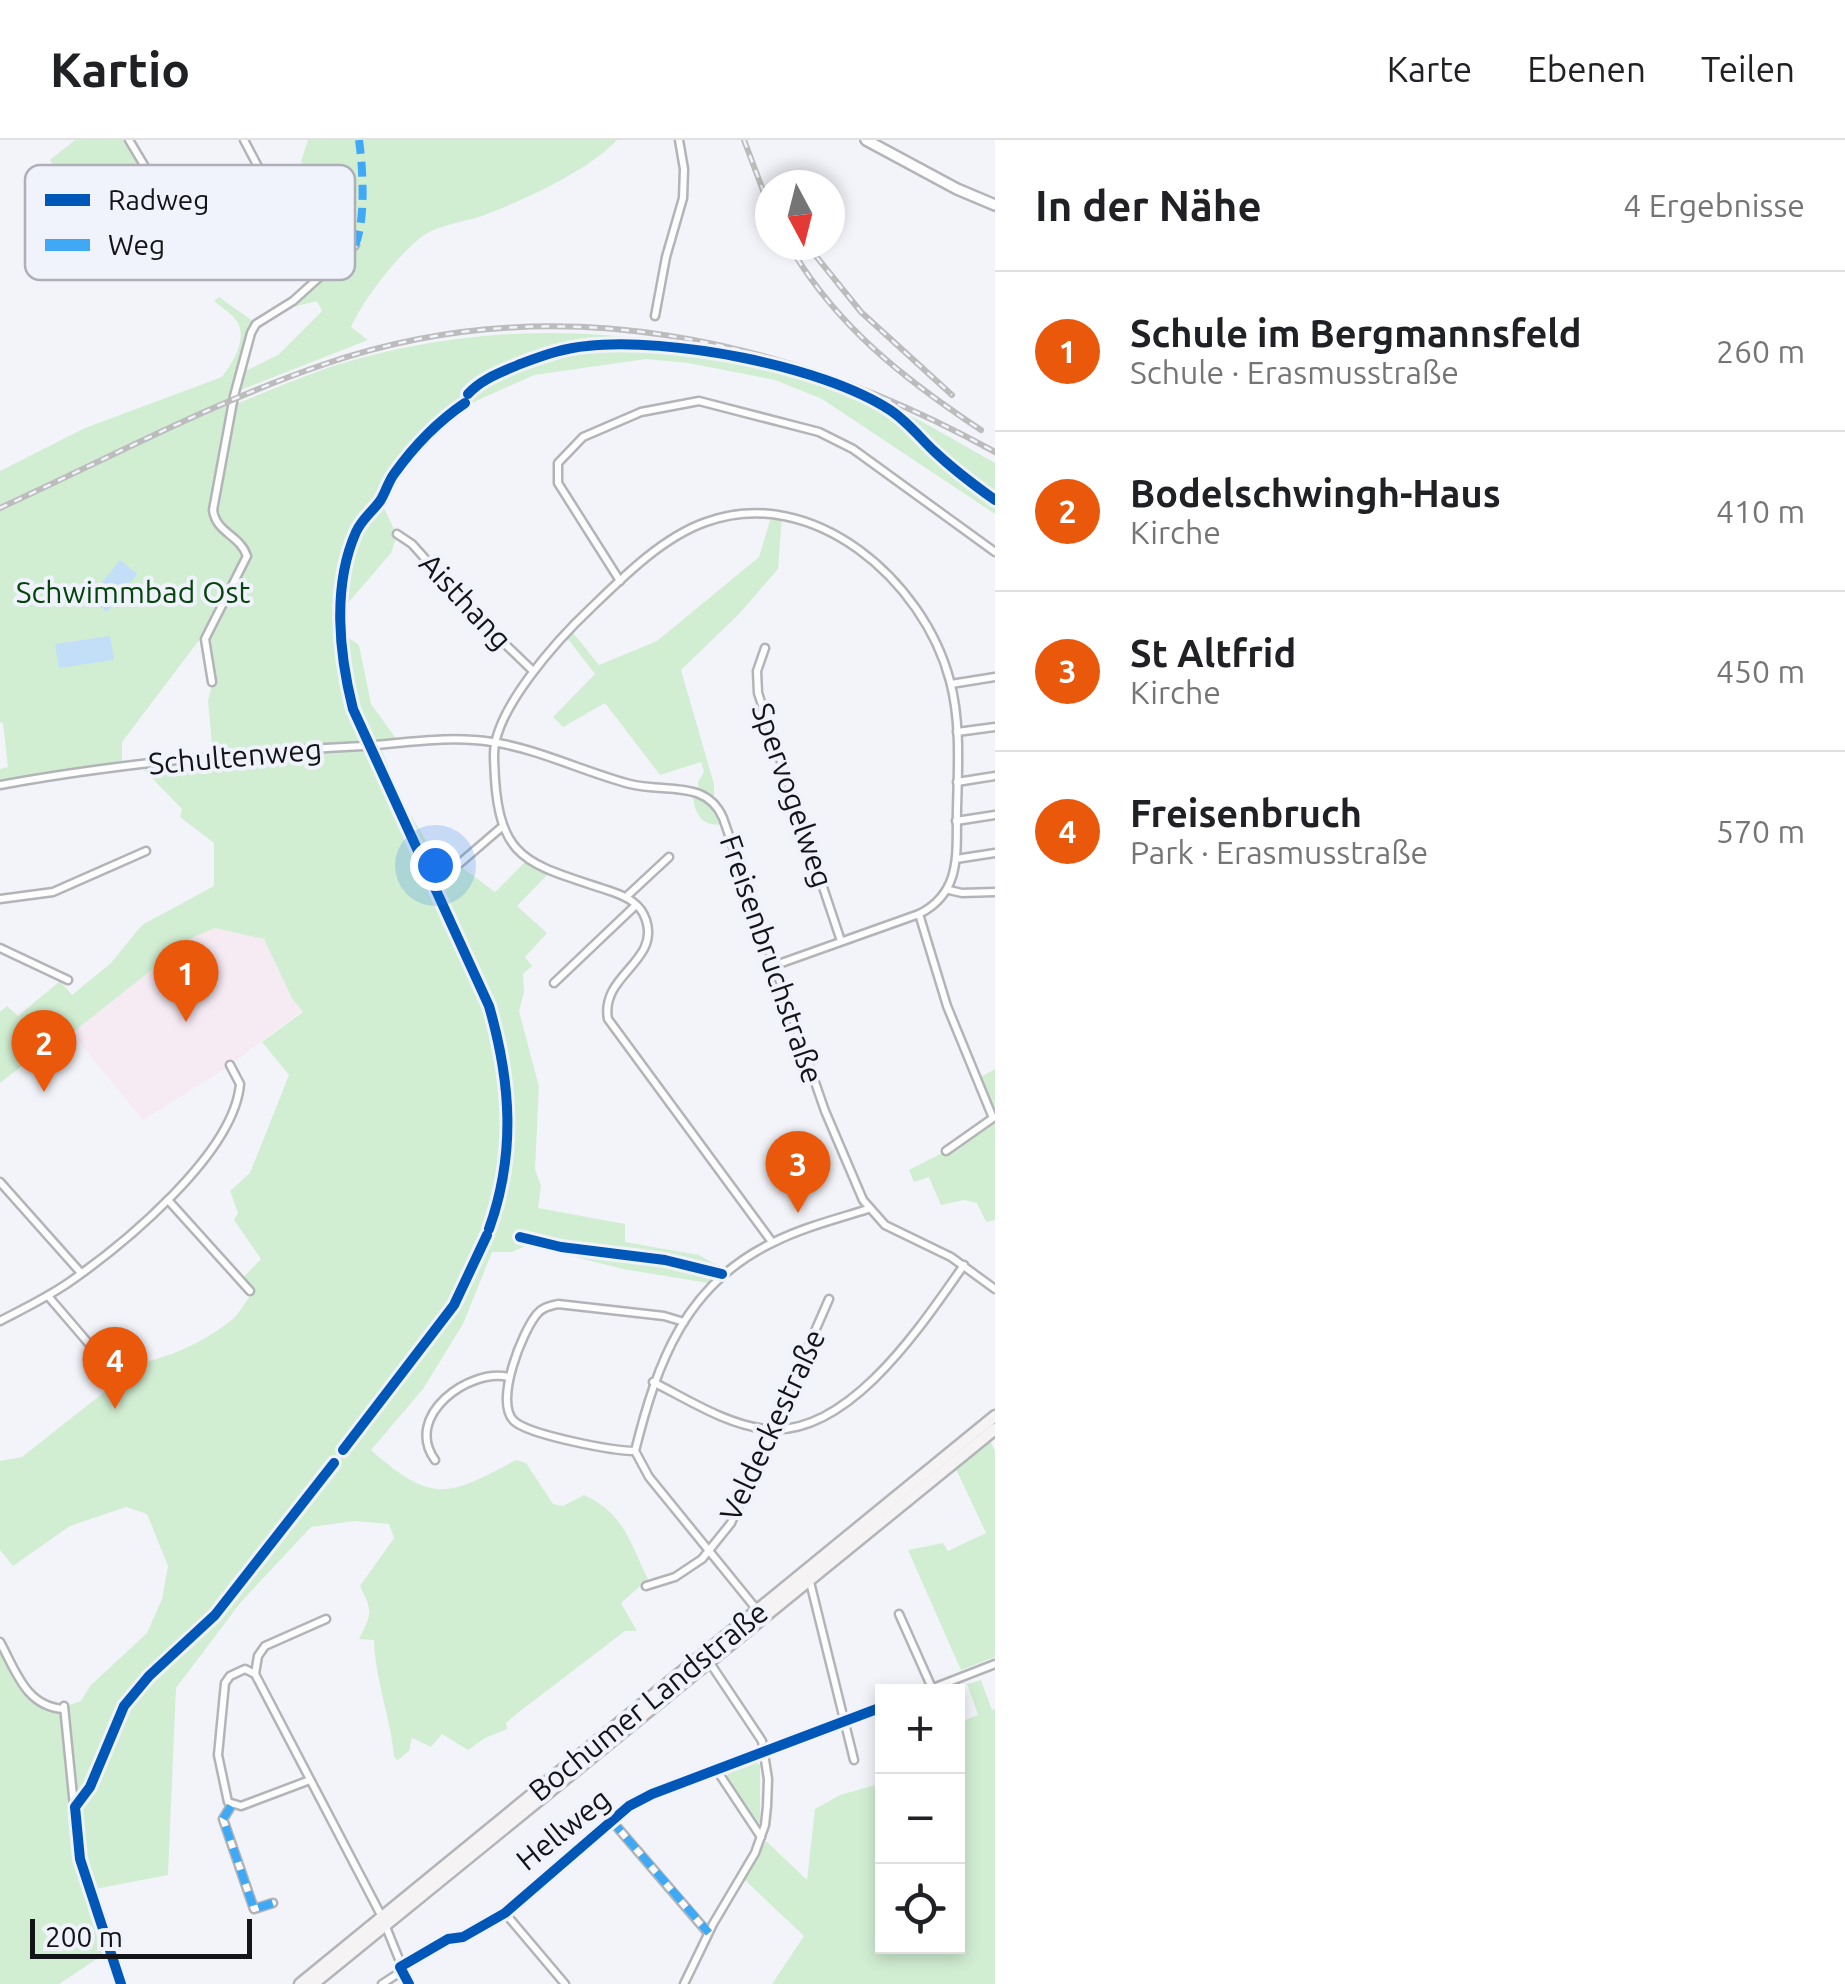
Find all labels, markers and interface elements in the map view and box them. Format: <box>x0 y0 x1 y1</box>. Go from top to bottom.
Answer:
text: Kartio <box>50 42 190 96</box>
text: Karte <box>1387 49 1472 89</box>
text: Ebenen <box>1527 49 1646 89</box>
text: Teilen <box>1701 49 1795 89</box>
legend <box>25 165 355 280</box>
north arrow <box>755 170 845 260</box>
text: In der Nähe <box>1035 182 1262 229</box>
text: Radweg <box>108 184 209 215</box>
text: 4 Ergebnisse <box>1623 187 1805 223</box>
text: Weg <box>108 229 165 260</box>
text: Schule im Bergmannsfeld <box>1130 312 1582 354</box>
text: 1 <box>1058 333 1077 369</box>
text: 260 m <box>1716 333 1805 369</box>
text: Schule · Erasmusstraße <box>1130 354 1459 390</box>
text: Bodelschwingh-Haus <box>1130 472 1501 514</box>
text: 2 <box>1058 493 1077 529</box>
text: 410 m <box>1716 493 1805 529</box>
text: Kirche <box>1130 514 1221 550</box>
street label: Aisthang <box>413 546 519 656</box>
park label: Schwimmbad Ost <box>16 575 251 609</box>
text: St Altfrid <box>1130 632 1296 674</box>
text: 3 <box>1058 653 1077 689</box>
text: 450 m <box>1716 653 1805 689</box>
text: Kirche <box>1130 674 1221 710</box>
street label: Spervogelweg <box>746 698 840 892</box>
street label: Schultenweg <box>147 731 323 781</box>
text: Freisenbruch <box>1130 792 1362 834</box>
text: 4 <box>1058 813 1077 849</box>
text: 570 m <box>1716 813 1805 849</box>
street label: Freisenbruchstraße <box>714 830 830 1088</box>
text: Park · Erasmusstraße <box>1130 834 1428 870</box>
your location <box>410 840 461 891</box>
pin: 1 <box>154 940 218 1022</box>
pin: 2 <box>12 1010 76 1092</box>
pin: 3 <box>766 1130 830 1213</box>
street label: Veldeckestraße <box>713 1324 831 1526</box>
pin: 4 <box>82 1326 148 1409</box>
street label: Bochumer Landstraße <box>522 1594 774 1808</box>
map controls <box>875 1684 965 1954</box>
button: + <box>875 1684 965 1774</box>
button: − <box>875 1774 965 1864</box>
street label: Hellweg <box>509 1781 617 1877</box>
button: locate <box>875 1864 965 1954</box>
scale bar <box>30 1914 252 1958</box>
text: 200 m <box>45 1921 123 1952</box>

